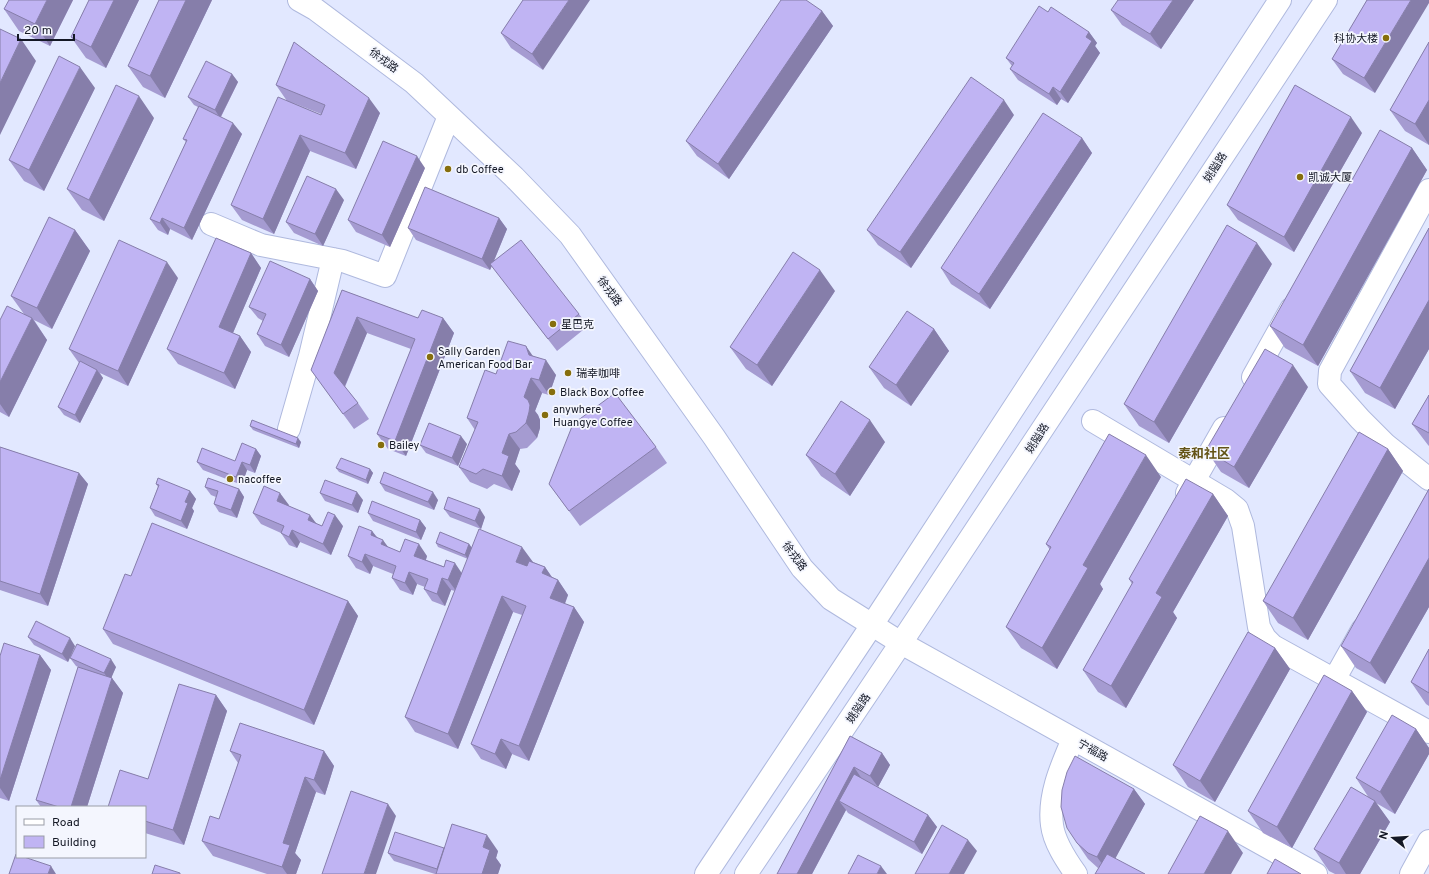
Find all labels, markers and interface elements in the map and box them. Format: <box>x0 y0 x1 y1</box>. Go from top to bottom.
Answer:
scale bar <box>18 16 74 42</box>
text: 20 m <box>24 23 52 39</box>
place label: 科协大楼 <box>1334 32 1378 46</box>
marker: 科协大楼 <box>1381 33 1391 43</box>
street label: 徐戎路 <box>366 45 401 76</box>
street label: 姚隘路 <box>1201 150 1231 185</box>
place label: db Coffee <box>456 163 504 177</box>
marker: db Coffee <box>443 164 453 174</box>
place label: 凯诚大厦 <box>1308 171 1352 185</box>
marker: 凯诚大厦 <box>1295 172 1305 182</box>
street label: 徐戎路 <box>594 274 625 309</box>
place label: 星巴克 <box>561 318 594 332</box>
marker: 星巴克 <box>548 319 558 329</box>
place label: Sally Garden American Food Bar <box>438 345 533 372</box>
marker: Sally Garden American Food Bar <box>425 352 435 362</box>
place label: 瑞幸咖啡 <box>576 367 620 381</box>
marker: 瑞幸咖啡 <box>563 368 573 378</box>
place label: Black Box Coffee <box>560 386 644 400</box>
marker: Black Box Coffee <box>547 387 557 397</box>
place label: anywhere Huangye Coffee <box>553 403 633 430</box>
marker: anywhere Huangye Coffee <box>540 410 550 420</box>
street label: 姚隘路 <box>1023 421 1053 456</box>
place label: Bailey <box>389 439 419 453</box>
marker: Bailey <box>376 440 386 450</box>
district label: 泰和社区 <box>1178 446 1230 463</box>
place label: nacoffee <box>238 473 281 487</box>
marker: nacoffee <box>225 474 235 484</box>
street label: 徐戎路 <box>779 539 810 574</box>
street label: 姚隘路 <box>844 691 874 726</box>
street label: 宁福路 <box>1075 737 1110 765</box>
legend <box>16 806 146 858</box>
text: Road <box>52 815 80 831</box>
north arrow <box>1373 818 1413 858</box>
text: N <box>1377 830 1392 841</box>
text: Building <box>52 835 96 851</box>

